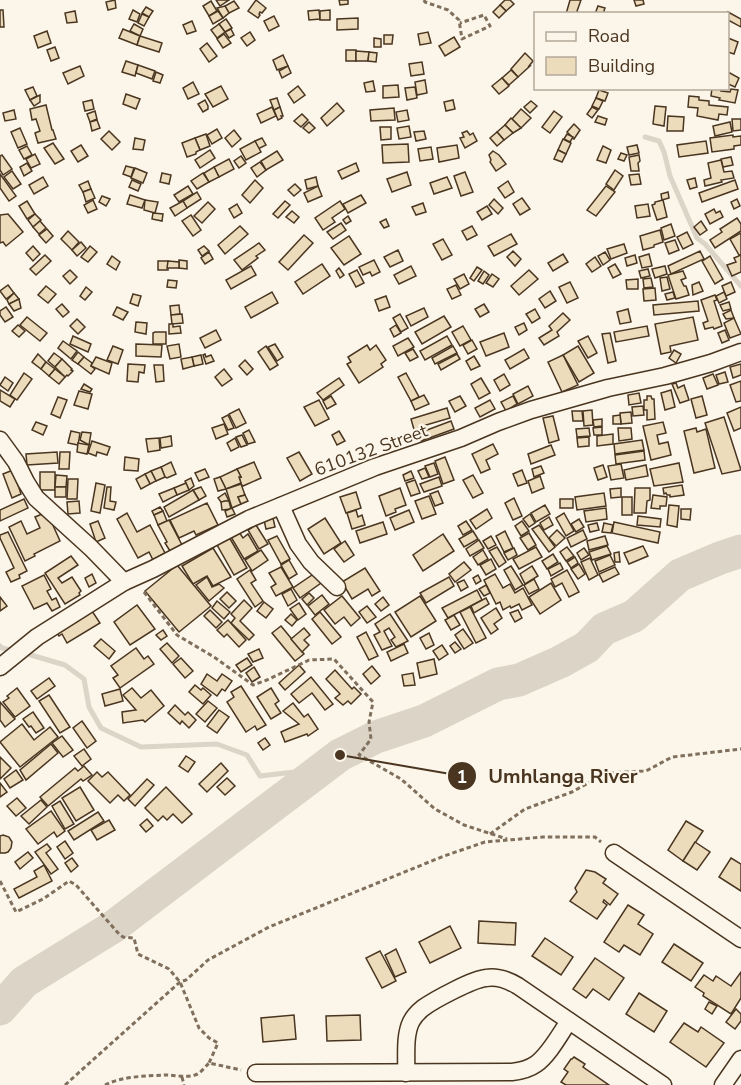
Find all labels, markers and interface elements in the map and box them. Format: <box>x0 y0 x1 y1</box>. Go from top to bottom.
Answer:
legend <box>534 12 729 90</box>
text: Road <box>588 24 630 48</box>
text: Building <box>588 54 655 78</box>
street label: 610132 Street <box>311 418 431 482</box>
callout: Umhlanga River <box>447 757 650 795</box>
text: Umhlanga River <box>488 763 638 790</box>
text: 1 <box>457 765 467 789</box>

